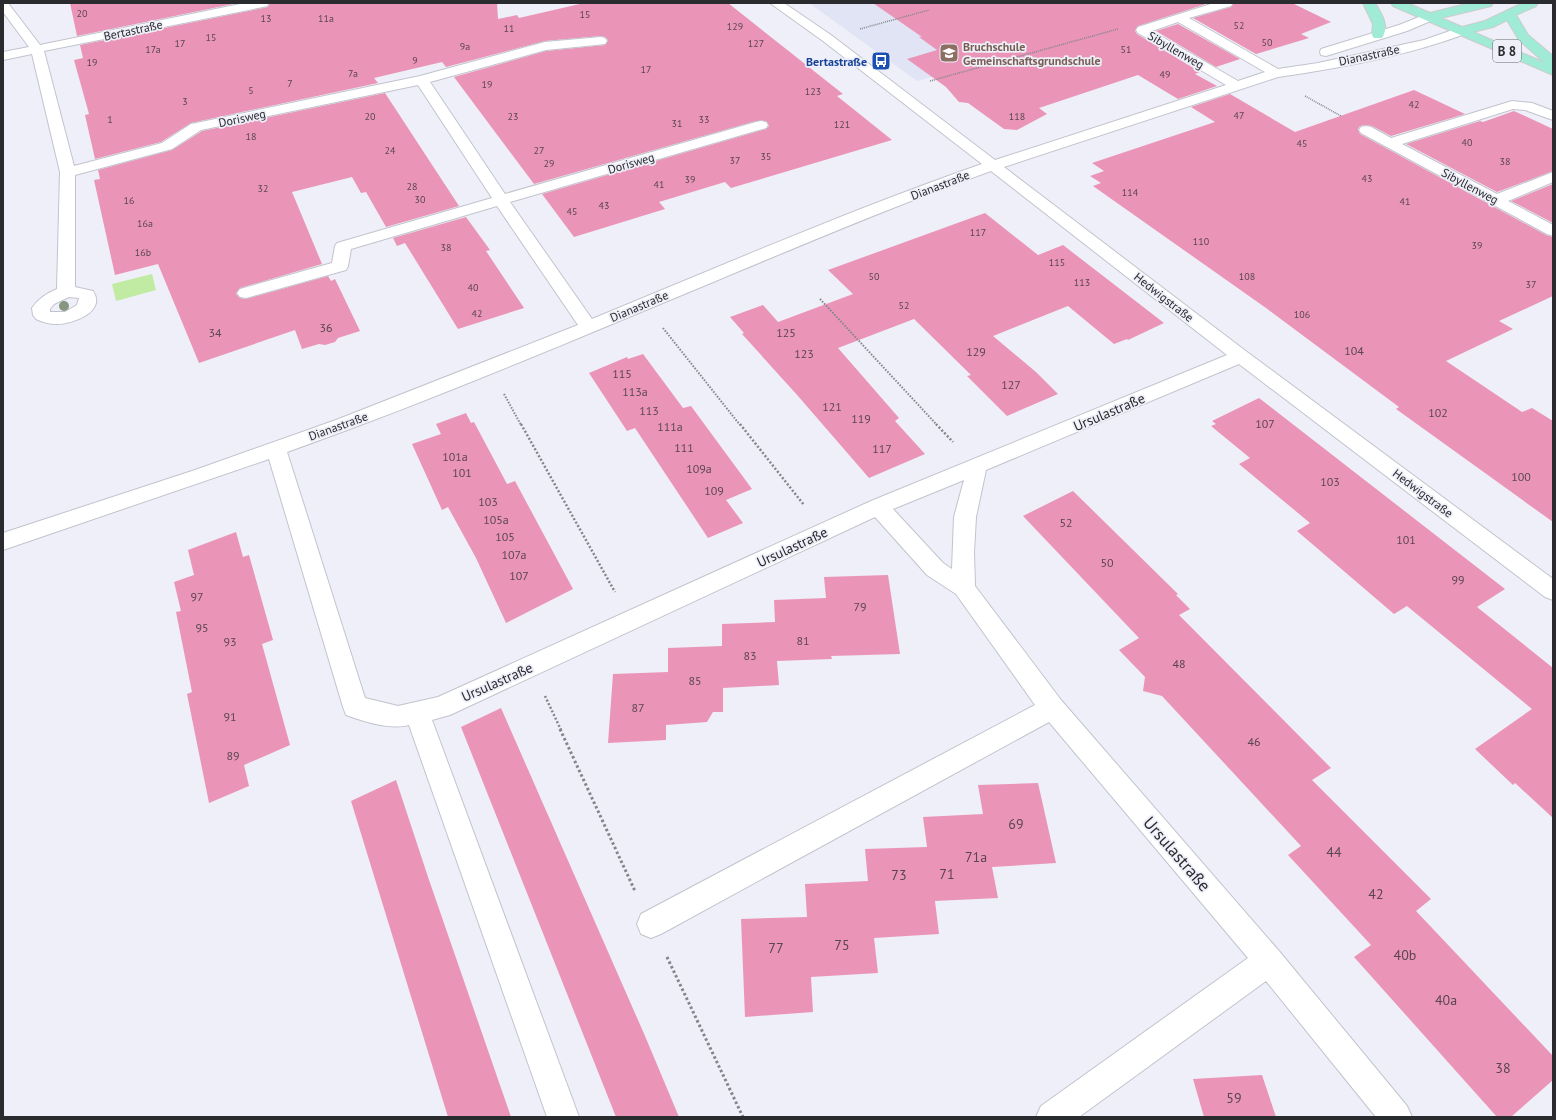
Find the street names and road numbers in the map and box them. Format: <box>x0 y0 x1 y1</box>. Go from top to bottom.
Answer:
street label: Bertastraße <box>102 16 164 44</box>
street label: Sibyllenweg <box>1145 28 1207 72</box>
road number: B 8 <box>1493 40 1521 62</box>
street label: Dianastraße <box>1337 41 1401 69</box>
street label: Dorisweg <box>217 106 267 130</box>
street label: Dorisweg <box>606 149 656 177</box>
street label: Sibyllenweg <box>1439 165 1501 207</box>
street label: Dianastraße <box>908 167 972 203</box>
street label: Hedwigstraße <box>1131 269 1197 325</box>
street label: Dianastraße <box>608 287 670 325</box>
street label: Ursulastraße <box>1070 389 1148 435</box>
street label: Dianastraße <box>306 408 370 444</box>
street label: Hedwigstraße <box>1390 466 1456 520</box>
street label: Ursulastraße <box>754 523 830 571</box>
street label: Ursulastraße <box>459 658 535 706</box>
street label: Ursulastraße <box>1138 812 1216 896</box>

